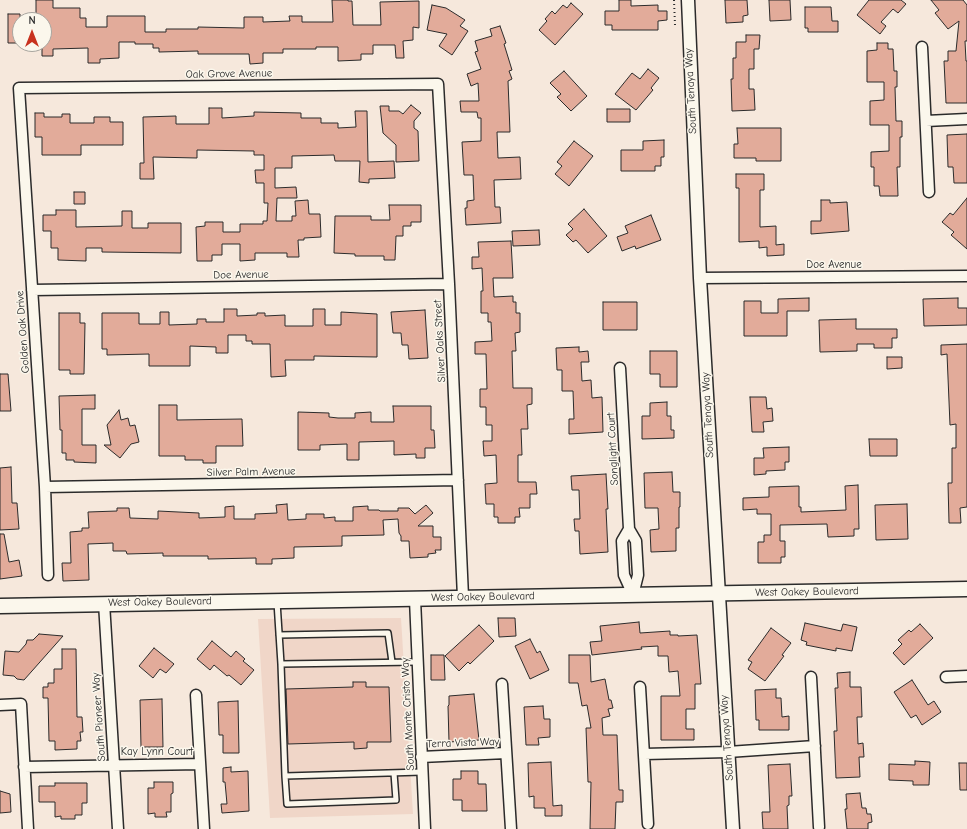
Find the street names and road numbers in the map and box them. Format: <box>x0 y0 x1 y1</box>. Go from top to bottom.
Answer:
street label: South Tenaya Way <box>682 48 700 134</box>
street label: Oak Grove Avenue <box>186 67 272 81</box>
street label: Doe Avenue <box>806 258 862 272</box>
street label: Doe Avenue <box>213 268 269 282</box>
street label: Golden Oak Drive <box>14 290 32 374</box>
street label: Silver Oaks Street <box>431 299 449 383</box>
street label: South Tenaya Way <box>699 372 717 458</box>
street label: Songlight Court <box>604 412 622 486</box>
street label: Silver Palm Avenue <box>206 465 296 479</box>
street label: West Oakey Boulevard <box>755 584 859 600</box>
street label: West Oakey Boulevard <box>431 589 535 605</box>
street label: West Oakey Boulevard <box>108 594 212 610</box>
street label: South Monte Cristo Way <box>398 657 418 771</box>
street label: South Pioneer Way <box>89 672 109 762</box>
street label: South Tenaya Way <box>717 695 737 781</box>
street label: Terra Vista Way <box>426 735 500 751</box>
street label: Kay Lynn Court <box>121 745 193 759</box>

